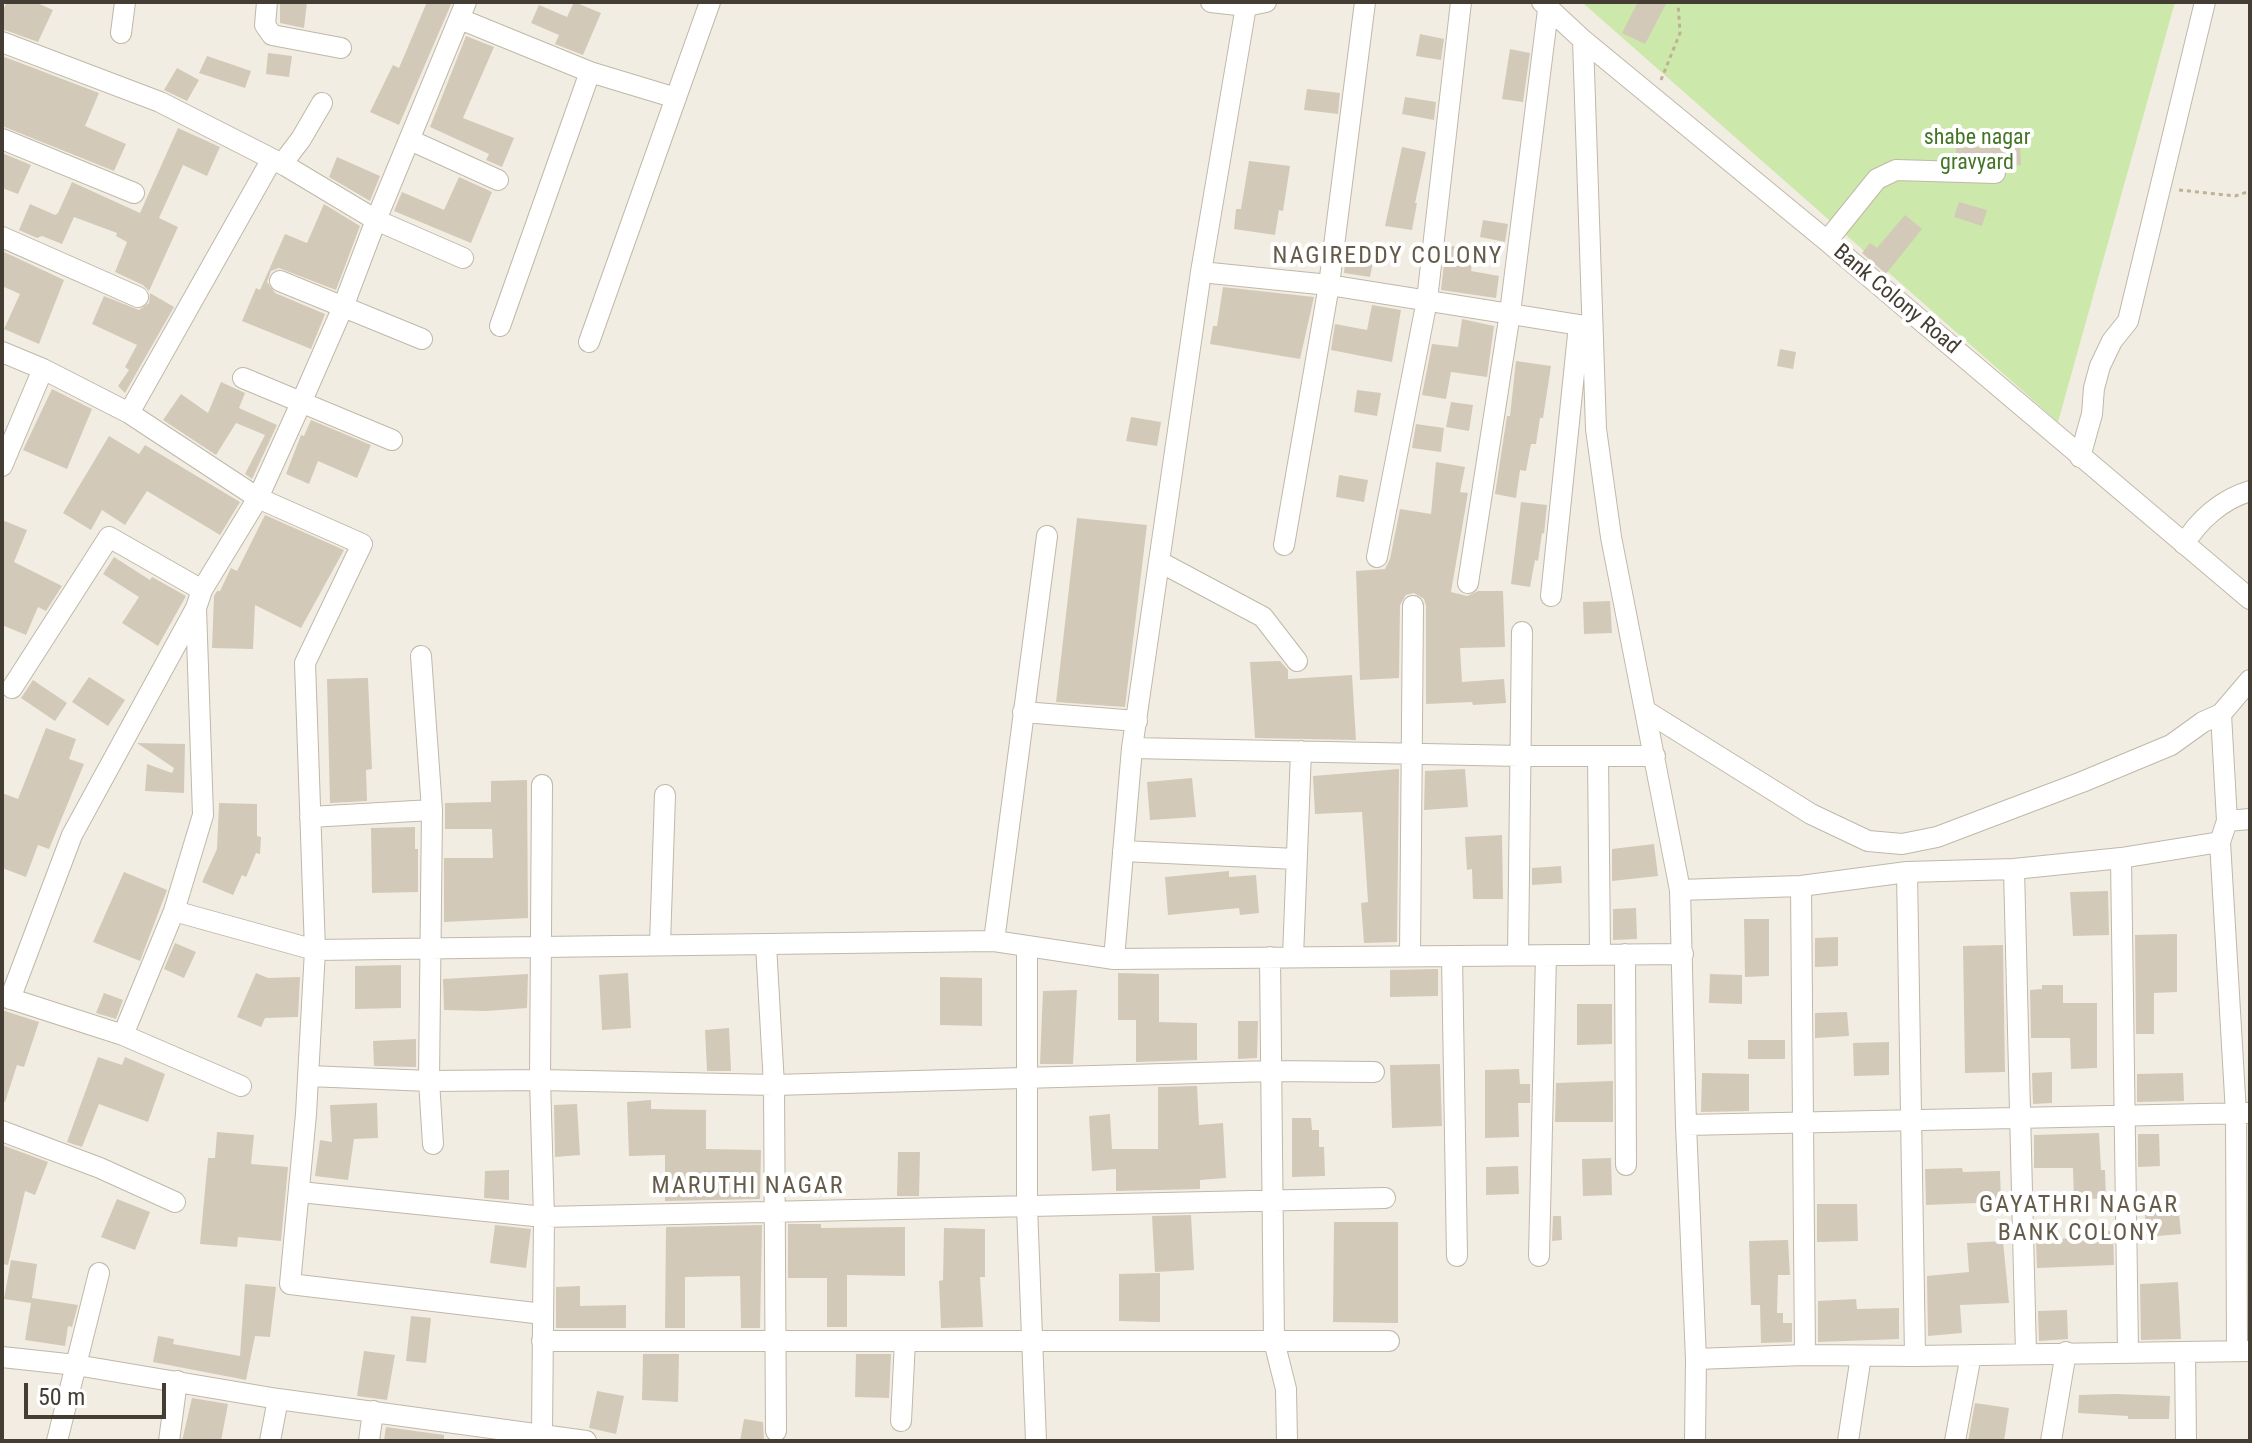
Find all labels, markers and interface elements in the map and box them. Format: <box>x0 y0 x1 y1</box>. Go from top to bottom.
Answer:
park label: shabe nagar gravyard <box>1924 125 2030 176</box>
street label: Bank Colony Road <box>1827 239 1965 361</box>
district label: NAGIREDDY COLONY <box>1273 243 1503 271</box>
district label: MARUTHI NAGAR <box>652 1173 844 1201</box>
district label: GAYATHRI NAGAR BANK COLONY <box>1979 1192 2179 1248</box>
scale bar <box>28 1367 170 1417</box>
text: 50 m <box>38 1383 85 1411</box>

